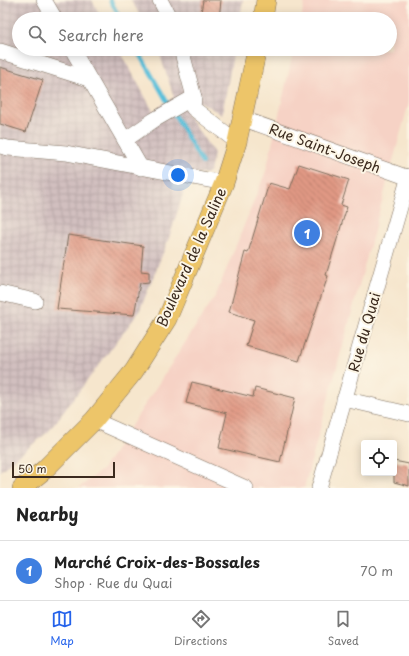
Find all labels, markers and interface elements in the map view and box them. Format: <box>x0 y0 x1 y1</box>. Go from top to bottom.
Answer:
search box <box>12 12 397 56</box>
icon: search <box>26 23 48 45</box>
text: Search here <box>58 23 144 46</box>
street label: Rue Saint-Joseph <box>266 118 384 178</box>
your location <box>168 165 188 185</box>
street label: Boulevard de la Saline <box>151 184 231 330</box>
pin: 1 <box>294 218 320 248</box>
street label: Rue du Quai <box>343 290 385 374</box>
map controls <box>361 440 397 476</box>
button: locate <box>361 440 397 476</box>
scale bar <box>12 460 115 479</box>
text: 50 m <box>18 460 47 477</box>
text: Nearby <box>16 501 78 527</box>
text: Marché Croix-des-Bossales <box>54 550 260 573</box>
text: 1 <box>26 561 32 580</box>
text: 70 m <box>360 561 393 580</box>
text: Shop · Rue du Quai <box>54 573 173 592</box>
tab: Map <box>50 608 74 649</box>
tab: Directions <box>174 608 227 649</box>
tab: Saved <box>328 608 359 649</box>

